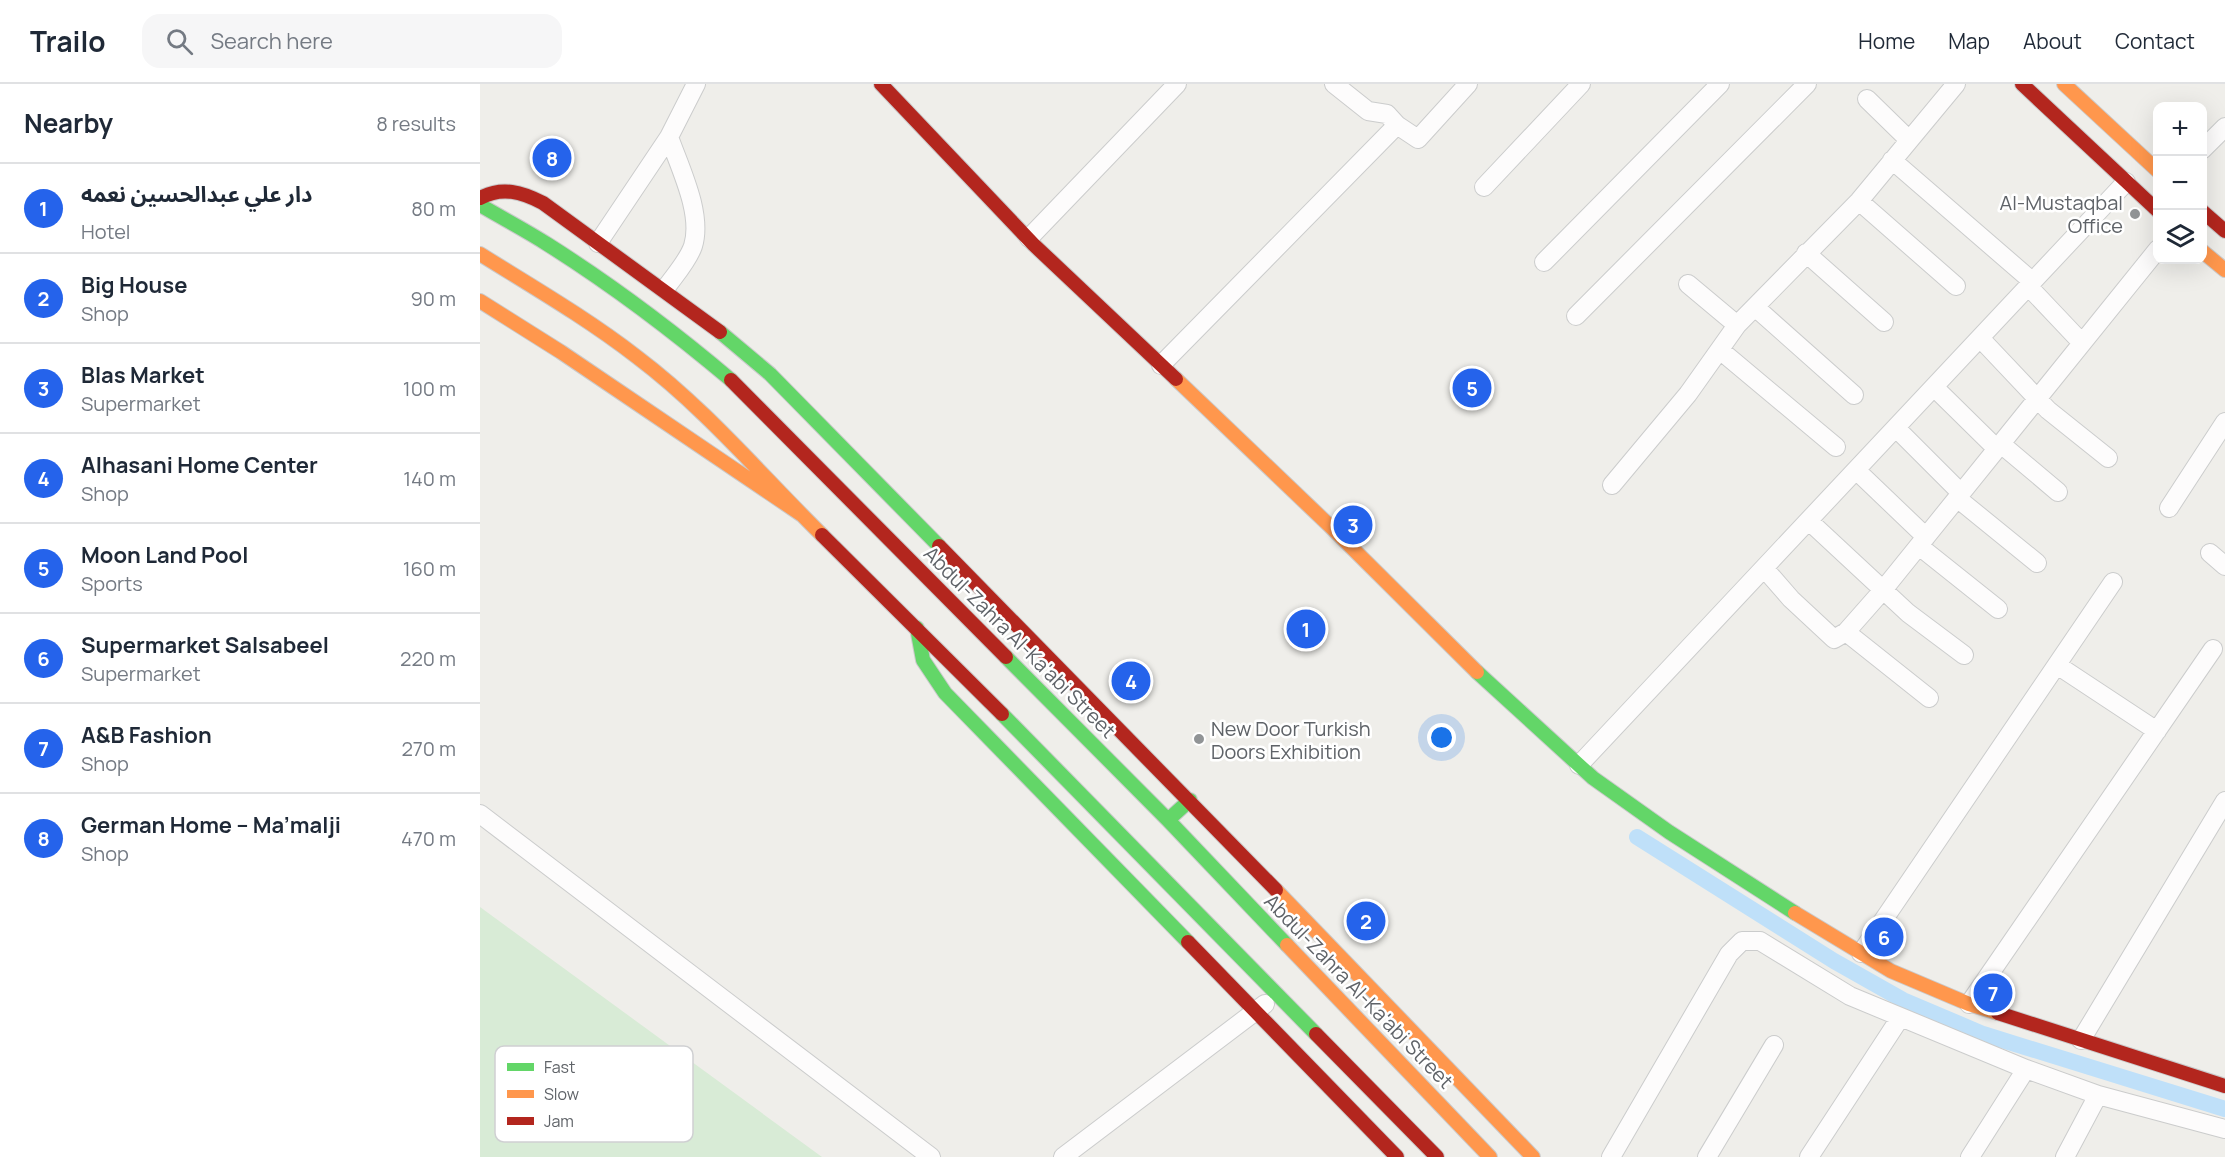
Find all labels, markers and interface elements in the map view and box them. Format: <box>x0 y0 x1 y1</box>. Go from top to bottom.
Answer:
search box <box>142 14 562 68</box>
text: Trailo <box>30 22 106 60</box>
icon: search <box>163 25 196 58</box>
text: Search here <box>211 26 333 56</box>
text: Home <box>1858 27 1915 55</box>
text: Map <box>1948 27 1990 55</box>
text: About <box>2023 27 2082 55</box>
text: Contact <box>2115 27 2195 55</box>
map controls <box>2153 102 2207 264</box>
button: + <box>2153 102 2207 156</box>
text: Nearby <box>24 105 113 141</box>
text: 8 results <box>376 110 456 137</box>
pin: 8 <box>532 136 572 181</box>
button: − <box>2153 156 2207 210</box>
text: دار علي عبدالحسين نعمه <box>81 179 312 209</box>
place label: Al-Mustaqbal Office <box>1999 189 2123 239</box>
text: 1 <box>39 195 48 222</box>
text: 80 m <box>411 195 456 222</box>
marker: Al-Mustaqbal Office <box>2128 207 2142 221</box>
button: layers <box>2153 210 2207 264</box>
text: Hotel <box>81 218 131 245</box>
text: Big House <box>81 270 187 300</box>
text: 2 <box>38 285 49 312</box>
text: 90 m <box>410 285 456 312</box>
text: Shop <box>81 300 129 327</box>
text: Blas Market <box>81 360 205 390</box>
pin: 5 <box>1452 366 1492 410</box>
text: 3 <box>38 375 49 402</box>
text: 100 m <box>403 375 456 402</box>
text: Supermarket <box>81 390 201 417</box>
text: Alhasani Home Center <box>81 450 318 480</box>
text: 4 <box>37 465 50 492</box>
text: 140 m <box>403 465 456 492</box>
text: Shop <box>81 480 129 507</box>
pin: 3 <box>1334 502 1372 548</box>
text: Moon Land Pool <box>81 540 248 570</box>
street label: Abdul-Zahra Al-Ka'abi Street <box>918 540 1122 744</box>
text: 5 <box>38 555 49 582</box>
text: 160 m <box>403 555 456 582</box>
text: Sports <box>81 570 143 597</box>
pin: 1 <box>1286 606 1326 652</box>
text: Supermarket Salsabeel <box>81 630 329 660</box>
text: 6 <box>37 645 50 672</box>
text: 220 m <box>400 645 456 672</box>
pin: 4 <box>1112 658 1150 704</box>
text: Supermarket <box>81 660 201 687</box>
place label: New Door Turkish Doors Exhibition <box>1211 715 1371 765</box>
text: A&B Fashion <box>81 720 212 750</box>
your location <box>1427 723 1456 752</box>
marker: New Door Turkish Doors Exhibition <box>1192 732 1206 746</box>
text: 7 <box>38 735 49 762</box>
text: 270 m <box>401 735 456 762</box>
text: Shop <box>81 750 129 777</box>
text: German Home – Ma’malji <box>81 810 341 840</box>
text: 8 <box>37 825 50 852</box>
text: 470 m <box>401 825 456 852</box>
text: Shop <box>81 840 129 867</box>
street label: Abdul-Zahra Al-Ka'abi Street <box>1259 888 1459 1094</box>
pin: 2 <box>1346 898 1386 944</box>
pin: 6 <box>1864 914 1904 960</box>
pin: 7 <box>1974 970 2012 1016</box>
legend <box>495 1046 693 1142</box>
text: Fast <box>544 1056 575 1078</box>
text: Slow <box>544 1083 579 1105</box>
text: Jam <box>544 1110 574 1132</box>

